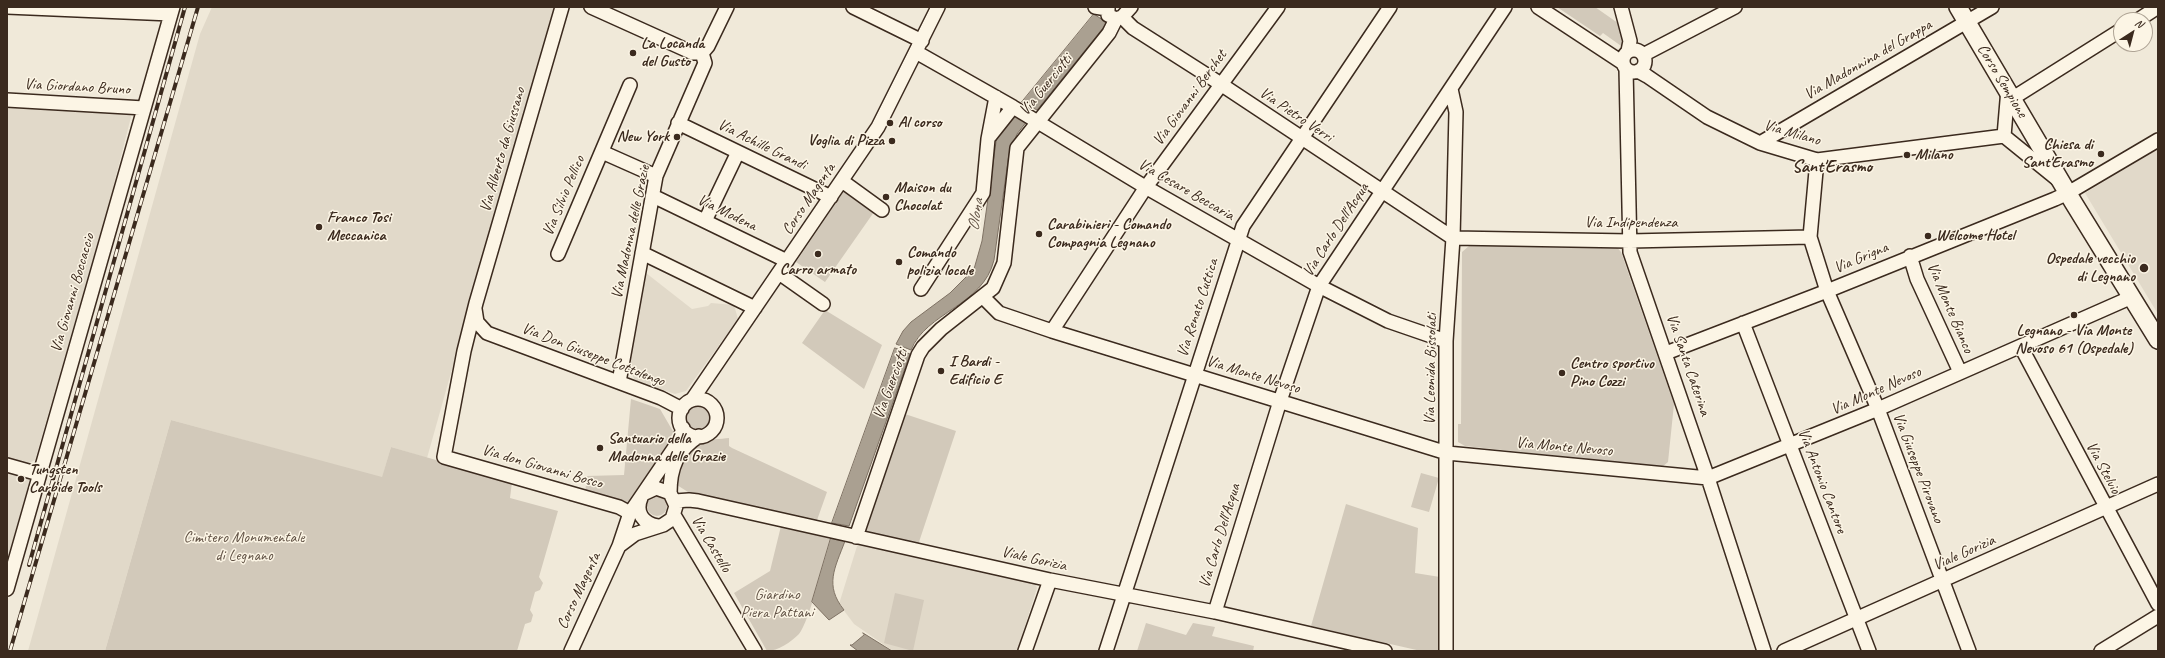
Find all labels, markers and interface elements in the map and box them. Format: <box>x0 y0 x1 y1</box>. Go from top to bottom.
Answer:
north arrow <box>2113 12 2153 52</box>
text: N <box>2133 15 2146 31</box>
street label: Via Madonnina del Grappa <box>1801 16 1935 104</box>
place label: La Locanda del Gusto <box>641 34 704 72</box>
street label: Corso Sempione <box>1972 41 2032 121</box>
street label: Via Giovanni Berchet <box>1149 46 1231 150</box>
marker: La Locanda del Gusto <box>628 48 638 58</box>
street label: Via Guerciotti <box>1015 50 1077 120</box>
street label: Via Giordano Bruno <box>24 75 130 99</box>
street label: Via Pietro Verri <box>1256 83 1336 147</box>
street label: Via Alberto da Giussano <box>476 85 530 215</box>
place label: Al corso <box>898 113 942 133</box>
street label: Via Achille Grandi <box>714 115 810 175</box>
street label: Via Milano <box>1762 116 1822 150</box>
marker: Al corso <box>885 118 895 128</box>
place label: New York <box>617 127 669 147</box>
place label: Voglia di Pizza <box>808 131 884 151</box>
marker: New York <box>672 132 682 142</box>
place label: Chiesa di Sant'Erasmo <box>2022 135 2093 173</box>
marker: Voglia di Pizza <box>887 136 897 146</box>
place label: Milano <box>1915 145 1953 165</box>
marker: Chiesa di Sant'Erasmo <box>2096 149 2106 159</box>
marker: Milano <box>1902 150 1912 160</box>
street label: Via Silvio Pellico <box>539 153 589 239</box>
street label: Via Cesare Beccaria <box>1135 155 1237 225</box>
district label: Sant'Erasmo <box>1792 156 1872 178</box>
street label: Corso Magenta <box>778 159 840 239</box>
street label: Via Madonna delle Grazie <box>607 163 655 301</box>
place label: Maison du Chocolat <box>894 178 951 216</box>
street label: Via Carlo Dell'Acqua <box>1299 180 1373 280</box>
street label: Via Modena <box>694 190 760 236</box>
marker: Maison du Chocolat <box>881 192 891 202</box>
water label: Olona <box>963 198 989 232</box>
place label: Franco Tosi Meccanica <box>327 208 391 246</box>
street label: Via Indipendenza <box>1584 213 1678 233</box>
place label: Carabinieri - Comando Compagnia Legnano <box>1047 215 1171 253</box>
marker: Franco Tosi Meccanica <box>314 222 324 232</box>
place label: Welcome Hotel <box>1936 226 2014 246</box>
marker: Carabinieri - Comando Compagnia Legnano <box>1034 229 1044 239</box>
street label: Via Giovanni Boccaccio <box>47 231 99 355</box>
marker: Welcome Hotel <box>1923 231 1933 241</box>
street label: Via Grigna <box>1831 238 1891 278</box>
place label: Comando polizia locale <box>907 243 973 281</box>
marker: Carro armato <box>813 249 823 259</box>
place label: Ospedale vecchio di Legnano <box>2046 249 2135 287</box>
street label: Via Renato Cuttica <box>1173 256 1223 360</box>
marker: Comando polizia locale <box>894 257 904 267</box>
place label: Carro armato <box>780 260 856 280</box>
street label: Via Monte Bianco <box>1922 260 1978 356</box>
marker: Ospedale vecchio di Legnano <box>2138 262 2150 274</box>
marker: Legnano - Via Monte Nevoso 61 (Ospedale) <box>2069 310 2079 320</box>
street label: Via Santa Caterina <box>1662 312 1714 418</box>
street label: Via Leonida Bissolati <box>1420 313 1442 425</box>
street label: Via Don Giuseppe Cottolengo <box>519 319 667 391</box>
place label: Legnano - Via Monte Nevoso 61 (Ospedale) <box>2015 321 2133 359</box>
street label: Via Guerciotti <box>869 346 913 422</box>
place label: I Bardi - Edificio E <box>949 352 1002 390</box>
street label: Via Monte Nevoso <box>1204 352 1302 398</box>
place label: Centro sportivo Pino Cozzi <box>1570 354 1654 392</box>
street label: Via Monte Nevoso <box>1828 363 1924 419</box>
marker: I Bardi - Edificio E <box>936 366 946 376</box>
marker: Centro sportivo Pino Cozzi <box>1557 368 1567 378</box>
street label: Via Giuseppe Pirovano <box>1888 410 1948 526</box>
street label: Via Antonio Cantore <box>1793 426 1851 536</box>
place label: Santuario della Madonna delle Grazie <box>608 429 725 467</box>
street label: Via Monte Nevoso <box>1515 433 1613 461</box>
street label: Via Stelvio <box>2081 439 2125 497</box>
street label: Via don Giovanni Bosco <box>480 441 604 493</box>
marker: Santuario della Madonna delle Grazie <box>595 443 605 453</box>
place label: Tungsten Carbide Tools <box>29 460 101 498</box>
marker: Tungsten Carbide Tools <box>16 474 26 484</box>
street label: Via Carlo Dell'Acqua <box>1195 482 1245 590</box>
street label: Via Castello <box>687 512 735 576</box>
park label: Cimitero Monumentale di Legnano <box>184 528 304 566</box>
street label: Viale Gorizia <box>1930 531 1998 575</box>
street label: Viale Gorizia <box>1000 542 1068 576</box>
street label: Corso Magenta <box>553 550 605 632</box>
park label: Giardino Piera Pattani <box>741 585 813 623</box>

